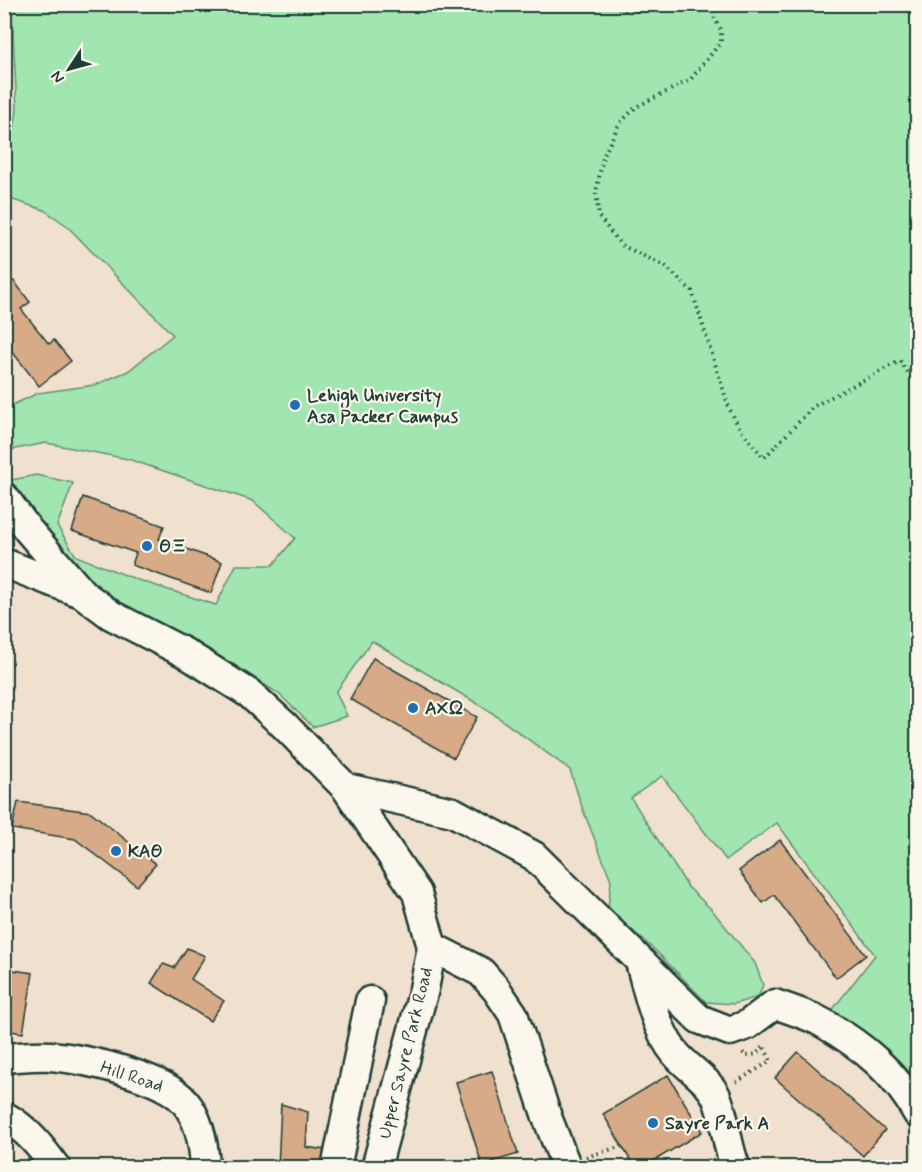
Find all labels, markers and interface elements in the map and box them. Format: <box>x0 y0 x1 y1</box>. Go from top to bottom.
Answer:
north arrow <box>39 39 99 99</box>
text: N <box>46 66 70 87</box>
place label: Lehigh University Asa Packer Campus <box>307 384 458 429</box>
marker: Lehigh University Asa Packer Campus <box>288 398 302 412</box>
place label: ΘΞ <box>159 535 185 559</box>
marker: ΘΞ <box>140 539 154 553</box>
place label: ΑΧΩ <box>425 697 463 721</box>
marker: ΑΧΩ <box>406 701 420 715</box>
place label: ΚΑΘ <box>128 840 163 864</box>
marker: ΚΑΘ <box>109 844 123 858</box>
street label: Upper Sayre Park Road <box>373 965 439 1142</box>
street label: Hill Road <box>97 1056 166 1098</box>
place label: Sayre Park A <box>665 1112 769 1136</box>
marker: Sayre Park A <box>646 1116 660 1130</box>

